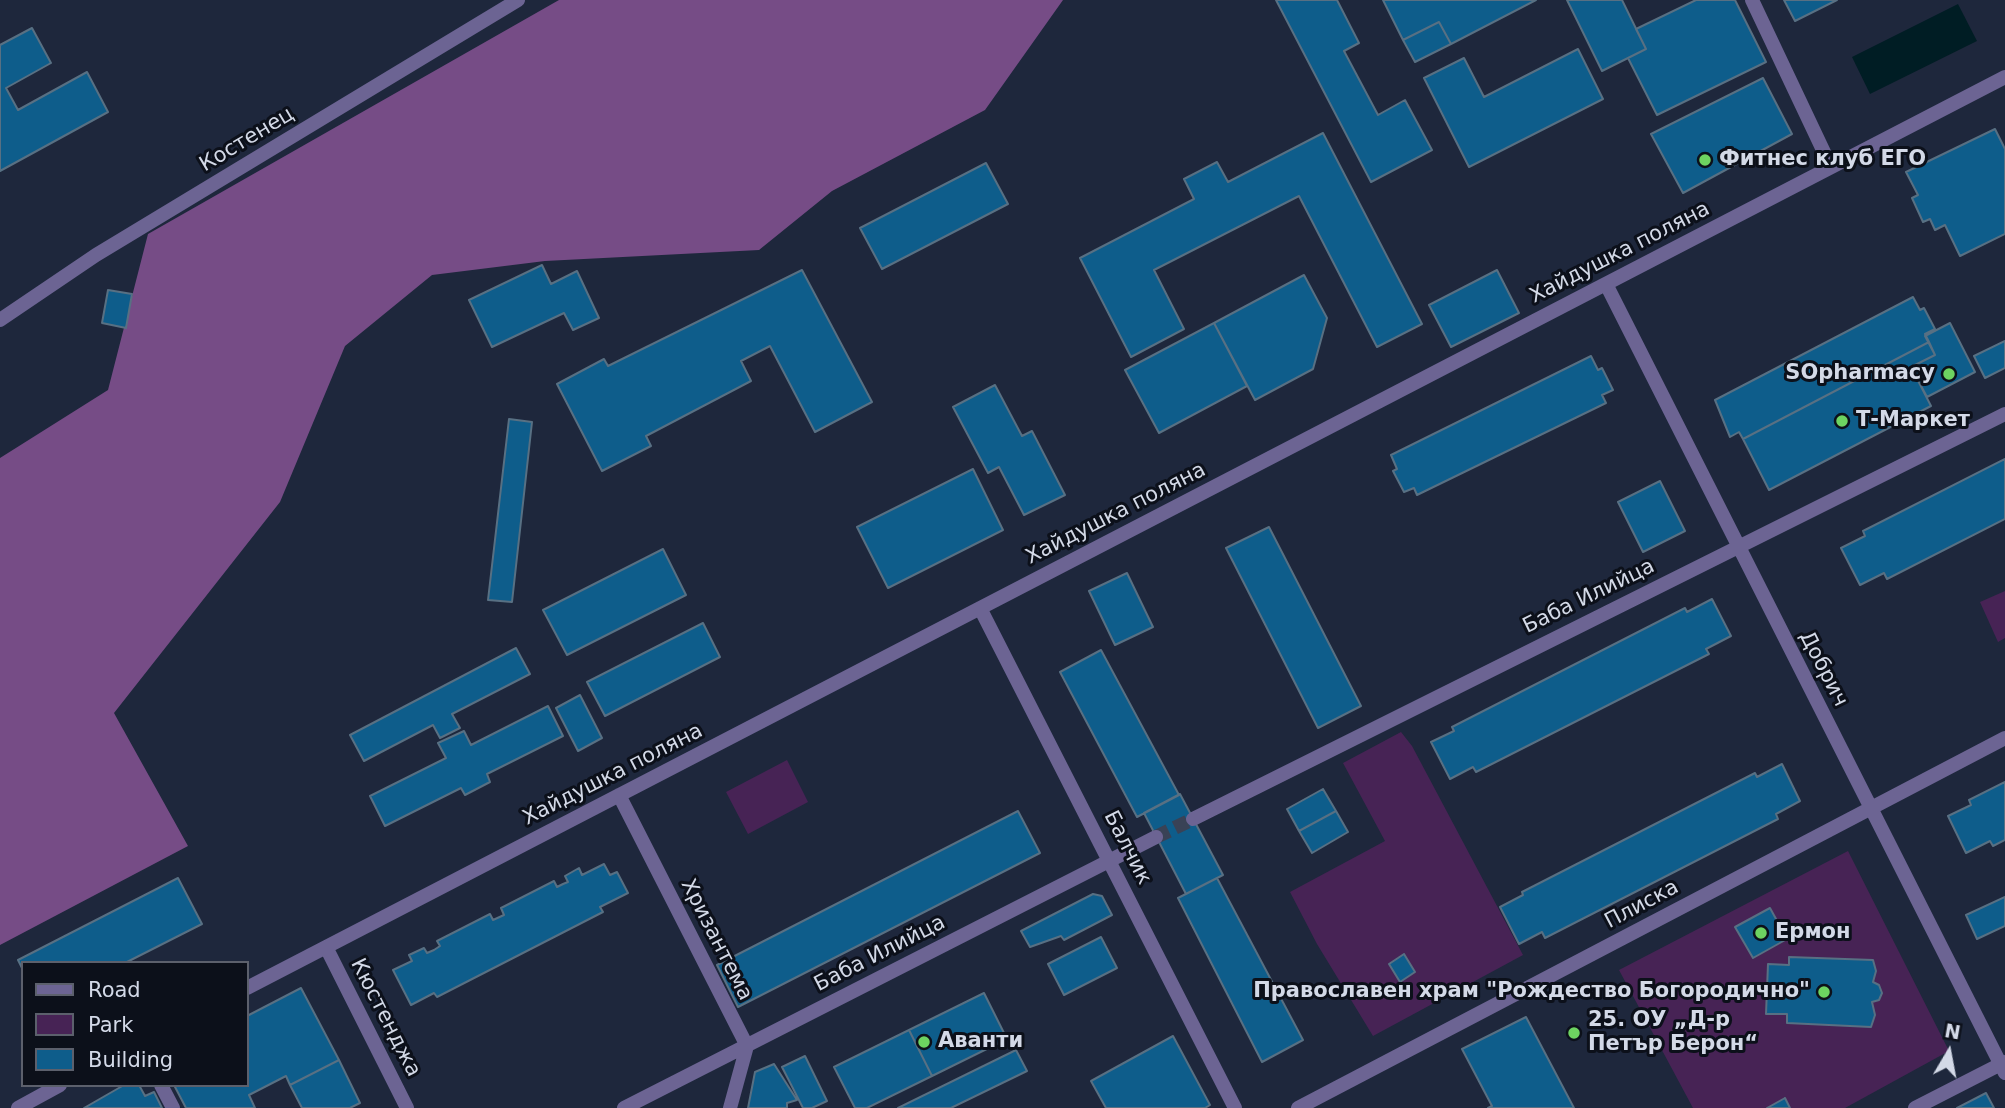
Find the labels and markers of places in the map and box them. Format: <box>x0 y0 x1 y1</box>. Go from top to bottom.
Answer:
place label: Фитнес клуб ЕГО <box>1719 147 1926 173</box>
marker: Фитнес клуб ЕГО <box>1697 152 1713 168</box>
place label: SOpharmacy <box>1785 361 1935 387</box>
marker: SOpharmacy <box>1941 366 1957 382</box>
place label: Т-Маркет <box>1856 408 1970 434</box>
marker: Т-Маркет <box>1834 413 1850 429</box>
place label: Ермон <box>1775 920 1850 946</box>
marker: Ермон <box>1753 925 1769 941</box>
place label: Православен храм "Рождество Богородично" <box>1253 979 1810 1005</box>
marker: Православен храм "Рождество Богородично" <box>1816 984 1832 1000</box>
place label: 25. ОУ „Д-р Петър Берон“ <box>1588 1008 1758 1058</box>
marker: 25. ОУ „Д-р Петър Берон“ <box>1566 1025 1582 1041</box>
place label: Аванти <box>938 1029 1023 1055</box>
marker: Аванти <box>916 1034 932 1050</box>

